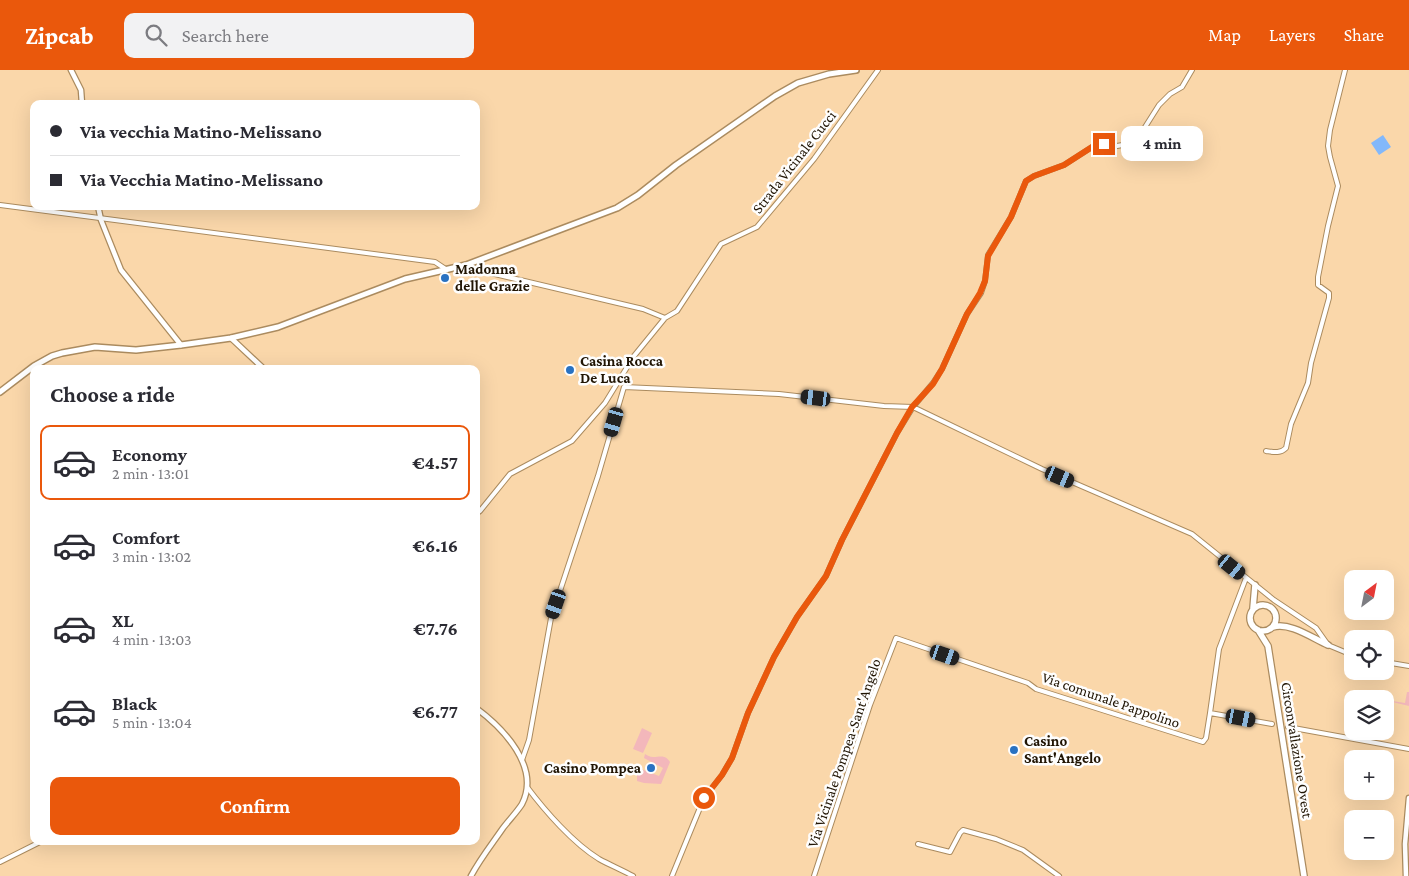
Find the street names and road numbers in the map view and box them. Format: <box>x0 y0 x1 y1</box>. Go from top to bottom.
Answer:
street label: Strada Vicinale Cucci <box>749 108 839 216</box>
street label: Via Vicinale Pompea-Sant'Angelo <box>804 657 885 850</box>
street label: Via comunale Pappolino <box>1040 669 1182 732</box>
street label: Circonvallazione Ovest <box>1278 681 1316 820</box>

